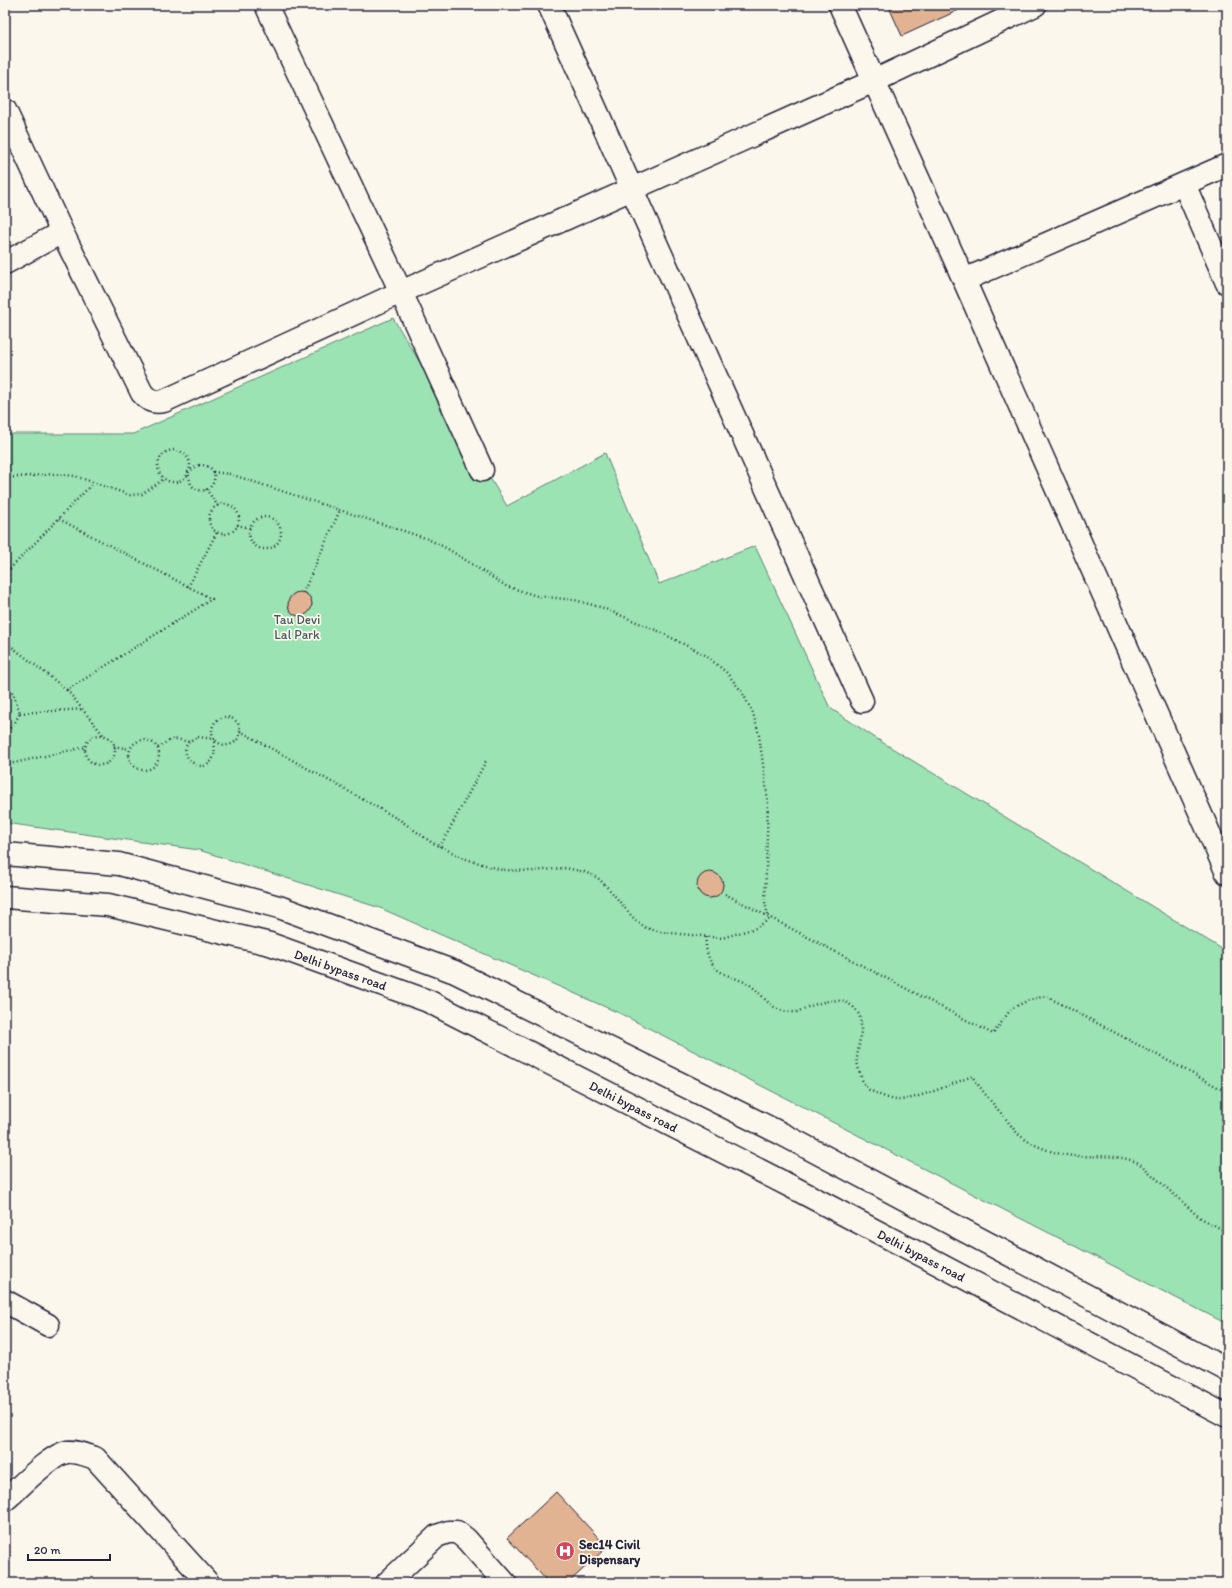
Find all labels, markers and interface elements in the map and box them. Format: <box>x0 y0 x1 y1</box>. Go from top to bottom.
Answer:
park label: Tau Devi Lal Park <box>274 612 320 642</box>
street label: Delhi bypass road <box>292 946 389 993</box>
street label: Delhi bypass road <box>587 1077 680 1135</box>
street label: Delhi bypass road <box>875 1226 968 1284</box>
scale bar <box>28 1536 110 1562</box>
place label: Sec14 Civil Dispensary <box>579 1537 641 1568</box>
hospital icon: Sec14 Civil Dispensary <box>554 1540 576 1562</box>
text: 20 m <box>34 1543 61 1557</box>

